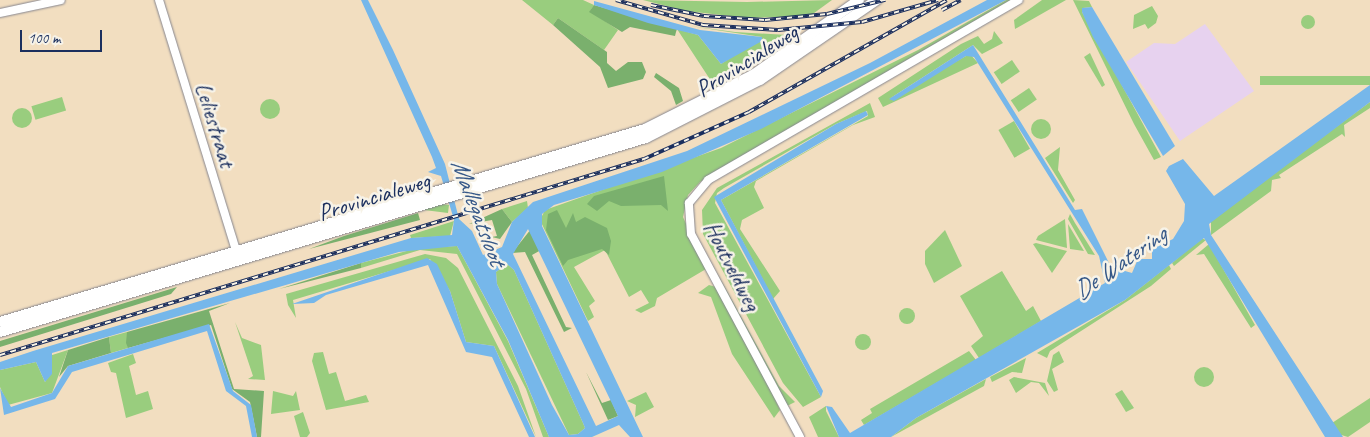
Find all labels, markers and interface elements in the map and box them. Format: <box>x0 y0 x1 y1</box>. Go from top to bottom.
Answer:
street label: Provincialeweg <box>690 18 804 104</box>
scale bar <box>22 20 105 52</box>
text: 100 m <box>28 29 60 48</box>
street label: Leliestraat <box>188 79 242 171</box>
water label: Mallegatsloot <box>444 155 512 269</box>
street label: Provincialeweg <box>315 166 433 228</box>
street label: Houtveldweg <box>697 216 767 316</box>
water label: De Watering <box>1067 220 1173 306</box>

